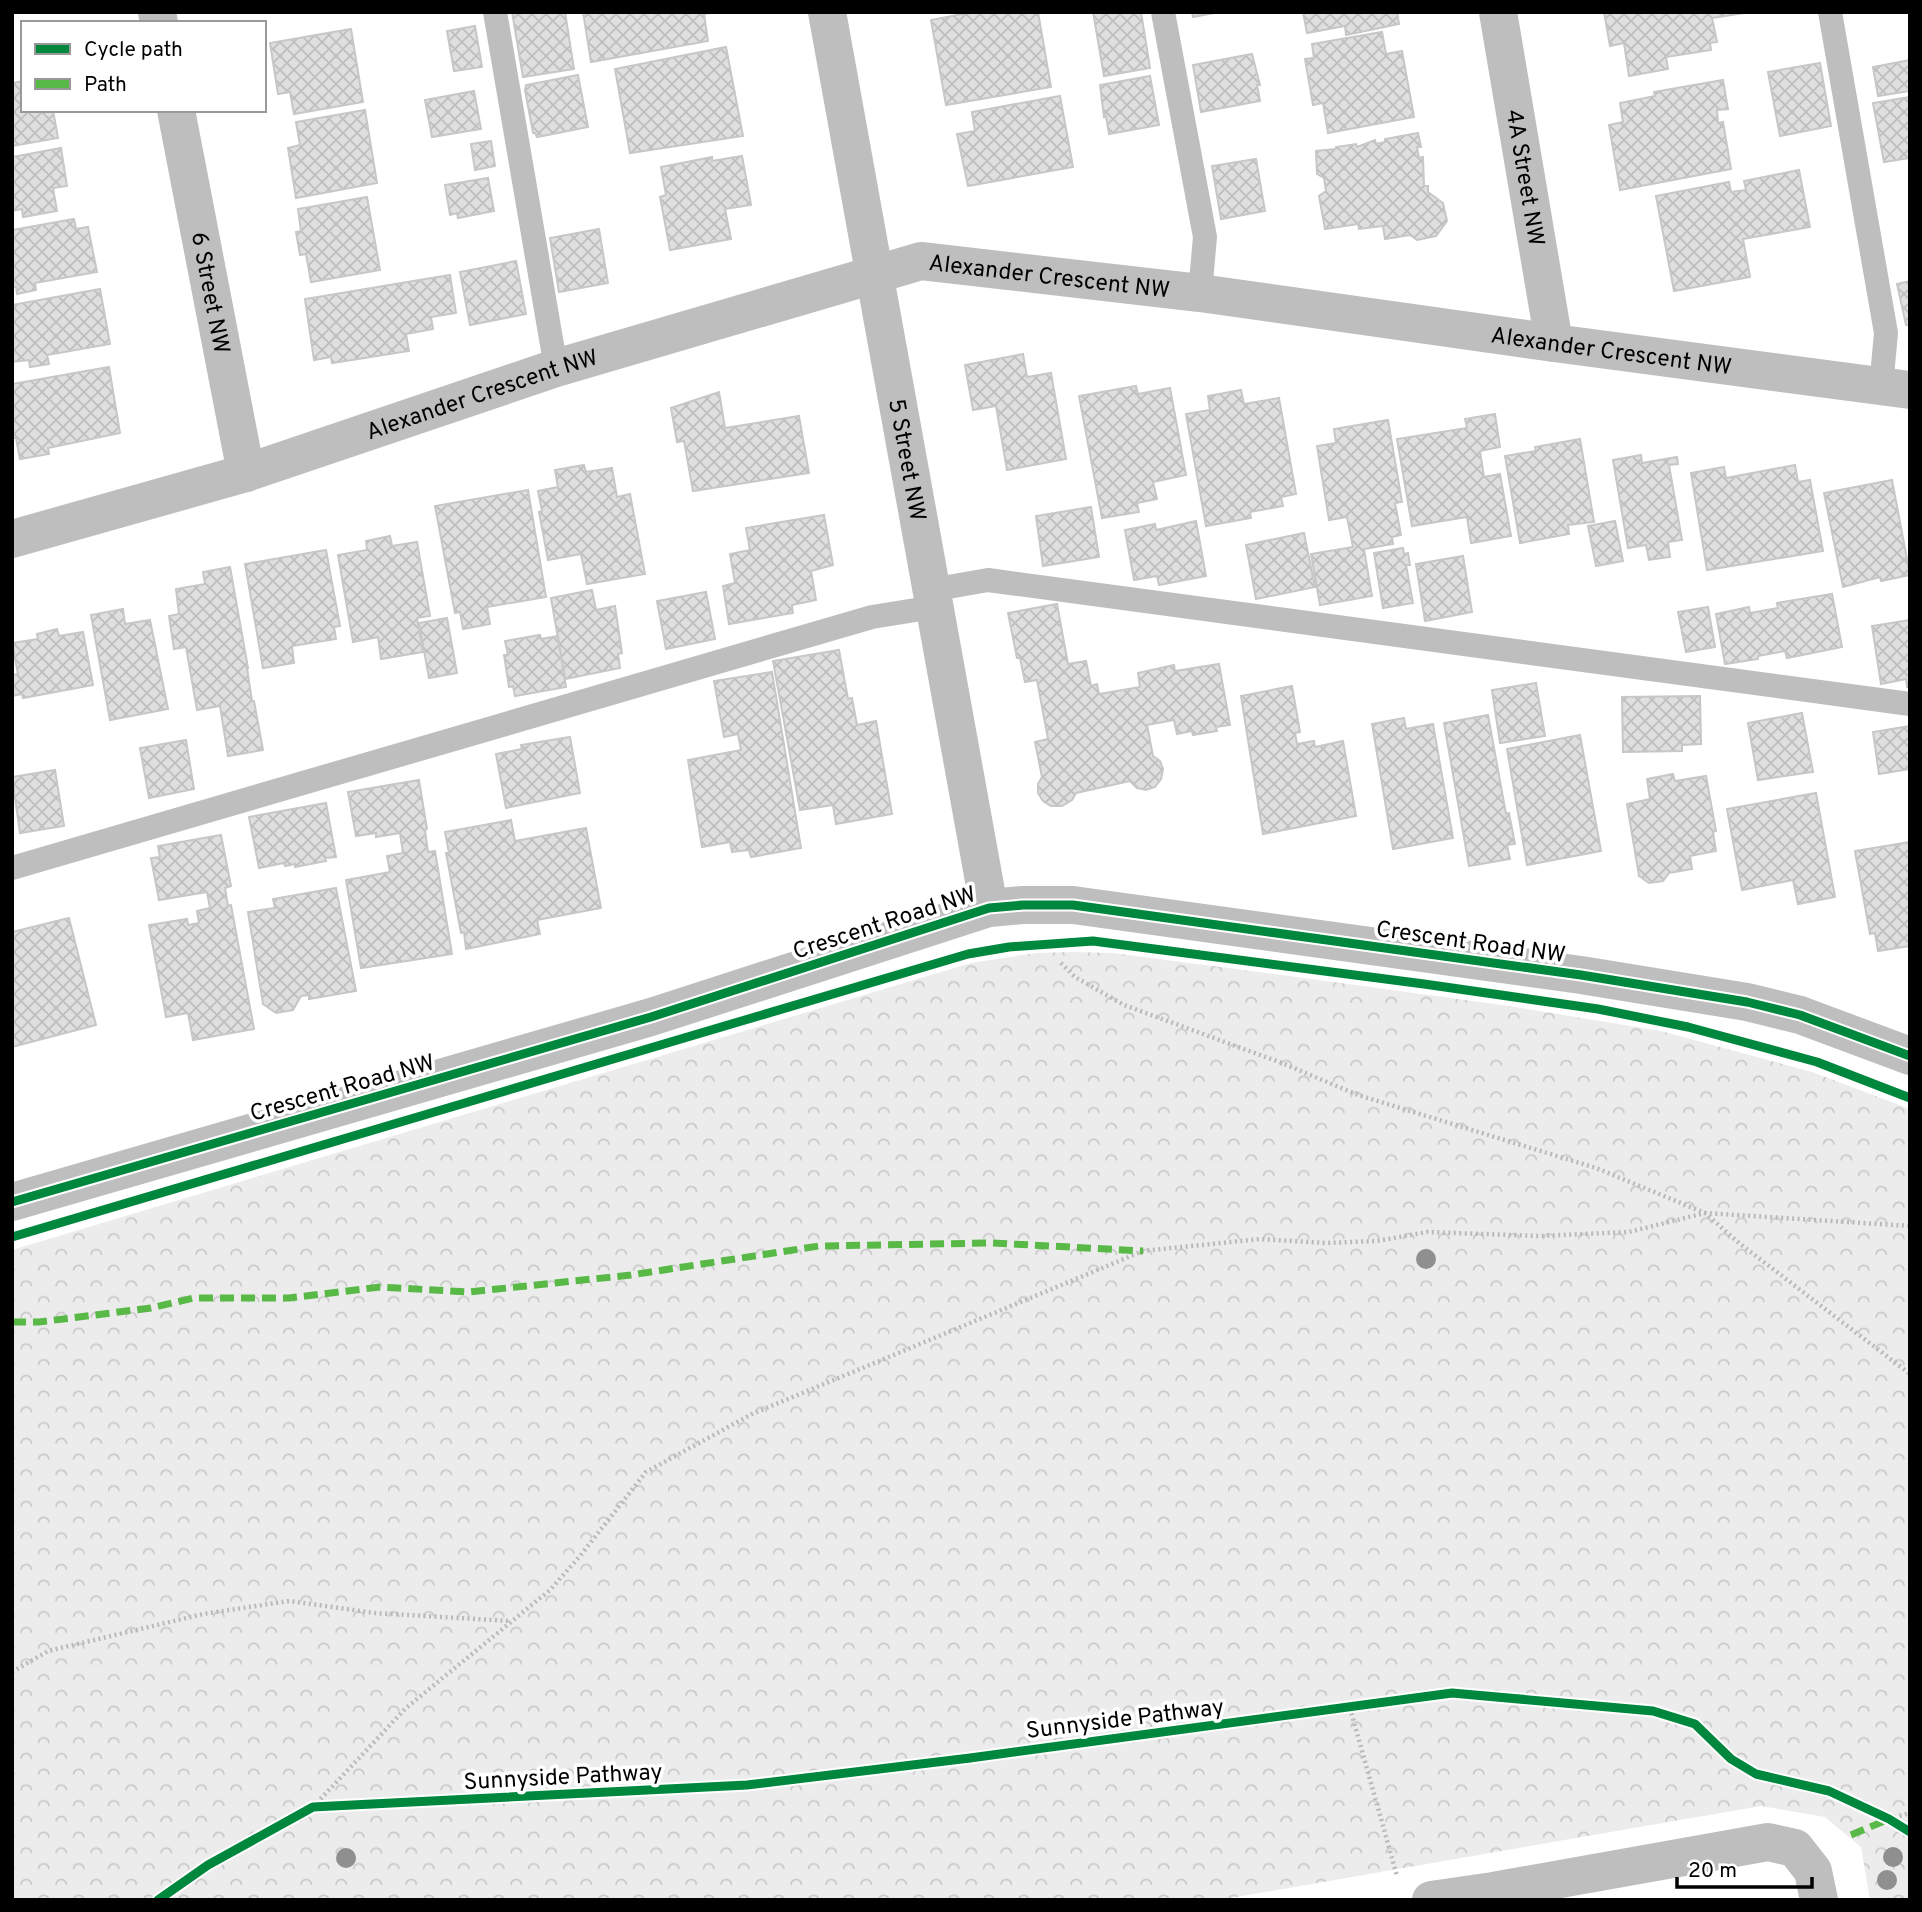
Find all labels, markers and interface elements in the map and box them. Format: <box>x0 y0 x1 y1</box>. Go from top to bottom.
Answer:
legend <box>21 21 266 112</box>
text: Cycle path <box>84 37 183 64</box>
text: Path <box>84 72 127 99</box>
street label: 4A Street NW <box>1498 108 1549 249</box>
street label: 6 Street NW <box>183 230 235 356</box>
street label: Alexander Crescent NW <box>927 250 1171 306</box>
street label: Alexander Crescent NW <box>1489 322 1733 383</box>
street label: Alexander Crescent NW <box>363 344 602 448</box>
street label: 5 Street NW <box>880 397 931 524</box>
street label: Crescent Road NW <box>789 881 980 968</box>
street label: Crescent Road NW <box>1374 916 1567 971</box>
street label: Crescent Road NW <box>247 1049 438 1130</box>
street label: Sunnyside Pathway <box>1025 1694 1226 1747</box>
street label: Sunnyside Pathway <box>463 1759 663 1798</box>
scale bar <box>1677 1846 1812 1890</box>
text: 20 m <box>1688 1858 1737 1885</box>

